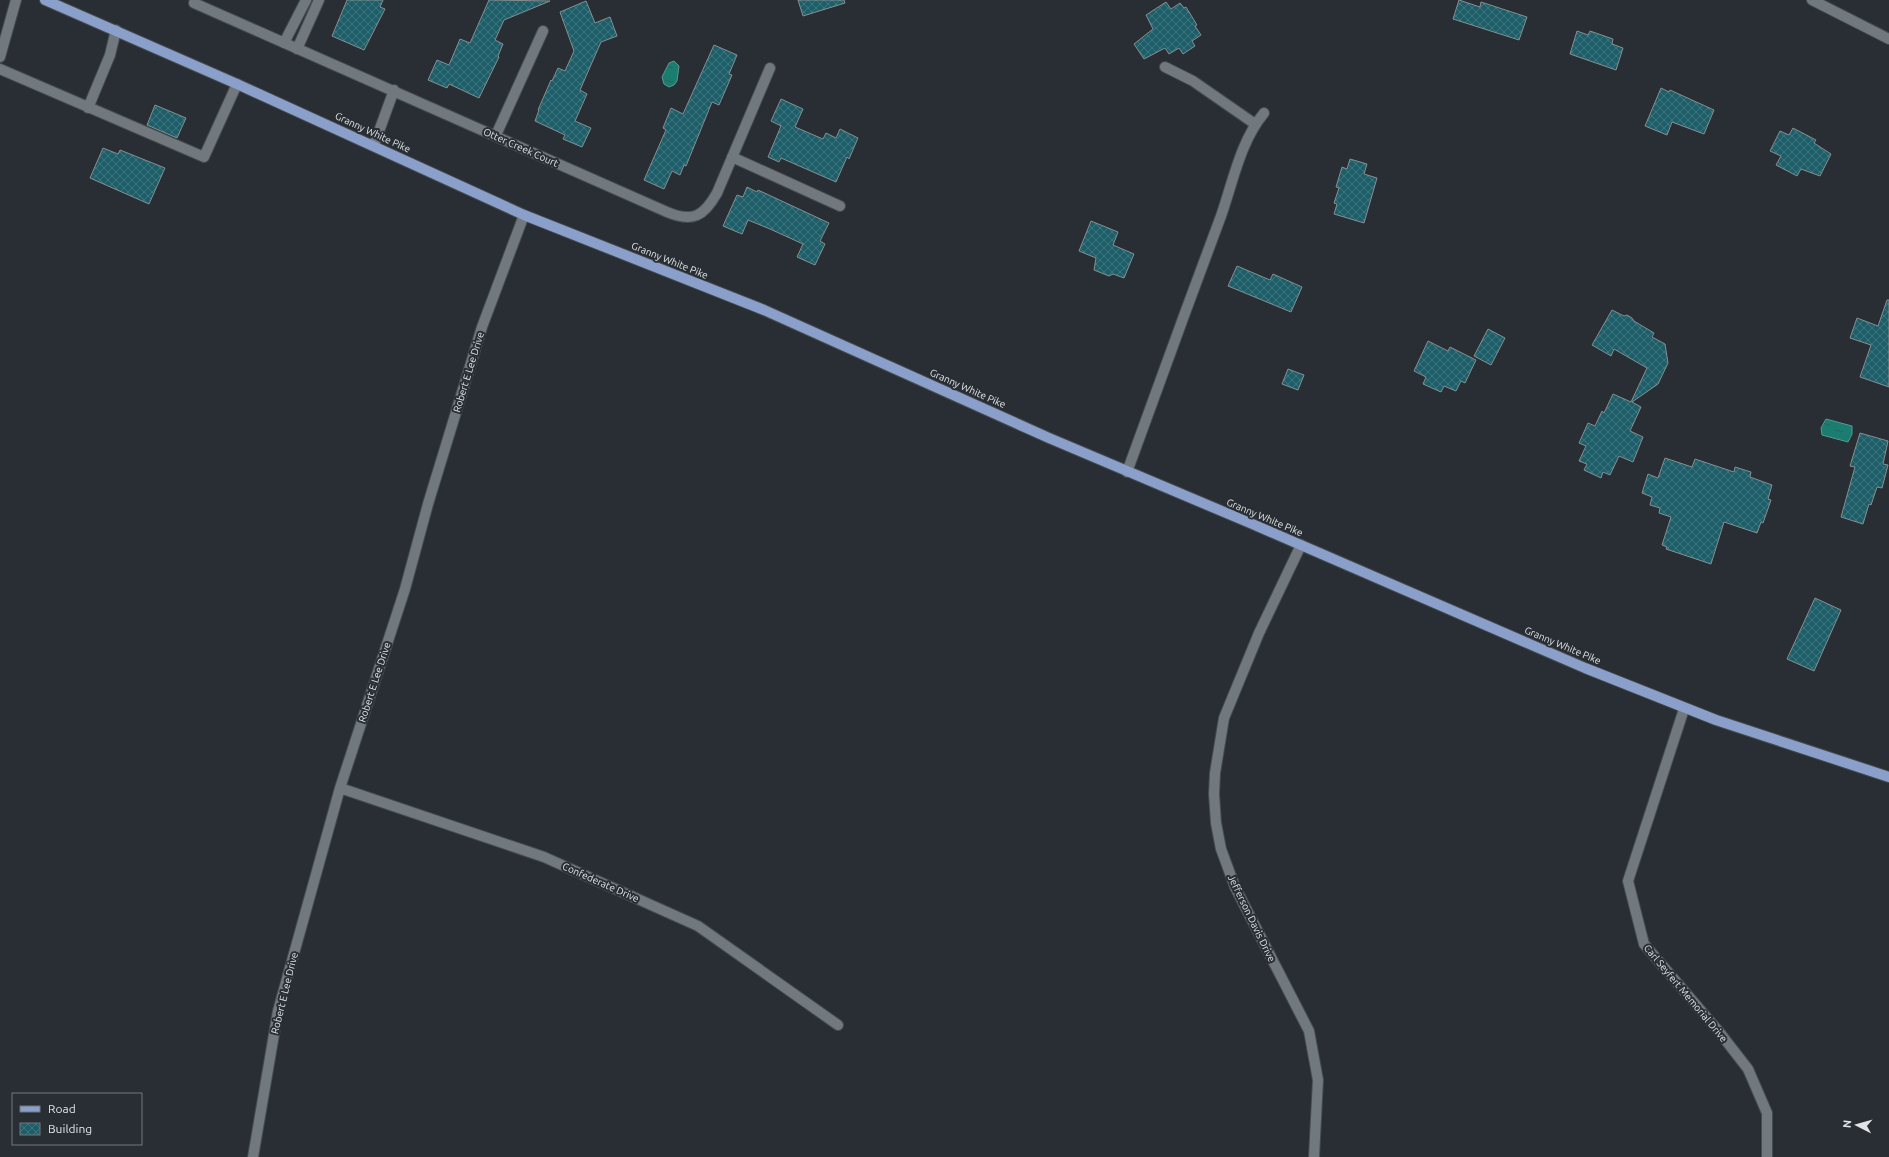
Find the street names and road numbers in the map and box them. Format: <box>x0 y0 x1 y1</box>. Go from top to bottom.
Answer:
street label: Granny White Pike <box>333 110 412 155</box>
street label: Otter Creek Court <box>482 126 560 169</box>
street label: Granny White Pike <box>630 240 710 281</box>
street label: Robert E Lee Drive <box>451 331 486 414</box>
street label: Granny White Pike <box>928 367 1007 410</box>
street label: Granny White Pike <box>1225 496 1305 539</box>
street label: Granny White Pike <box>1523 624 1603 667</box>
street label: Robert E Lee Drive <box>356 641 393 724</box>
street label: Confederate Drive <box>561 861 641 904</box>
street label: Jefferson Davis Drive <box>1226 873 1277 963</box>
street label: Carl Seyfert Memorial Drive <box>1642 942 1730 1044</box>
street label: Robert E Lee Drive <box>269 951 300 1035</box>

